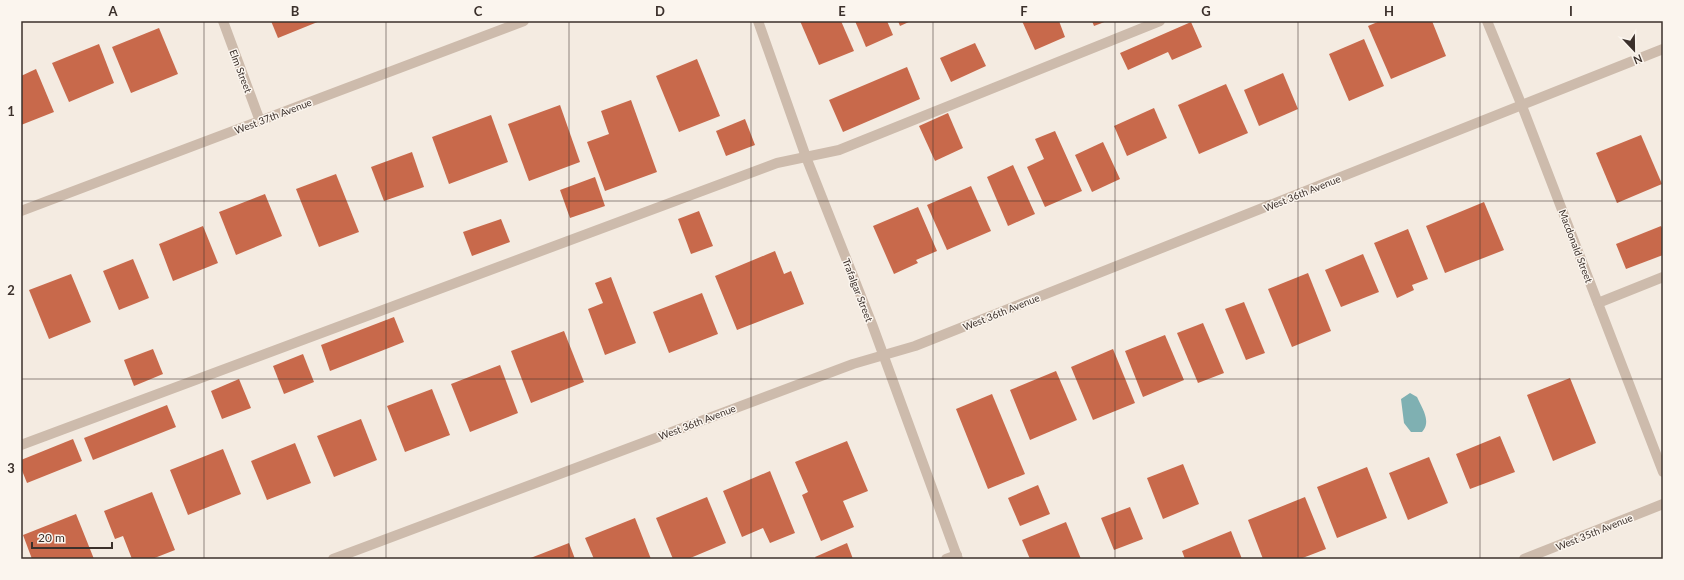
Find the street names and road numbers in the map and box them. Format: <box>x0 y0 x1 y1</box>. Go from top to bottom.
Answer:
street label: Elm Street <box>227 48 255 95</box>
street label: West 37th Avenue <box>233 96 313 136</box>
street label: West 36th Avenue <box>1262 172 1342 214</box>
street label: Macdonald Street <box>1557 208 1596 285</box>
street label: Trafalgar Street <box>840 257 876 324</box>
street label: West 36th Avenue <box>961 291 1041 333</box>
street label: West 36th Avenue <box>657 402 737 442</box>
street label: West 35th Avenue <box>1554 511 1634 553</box>

